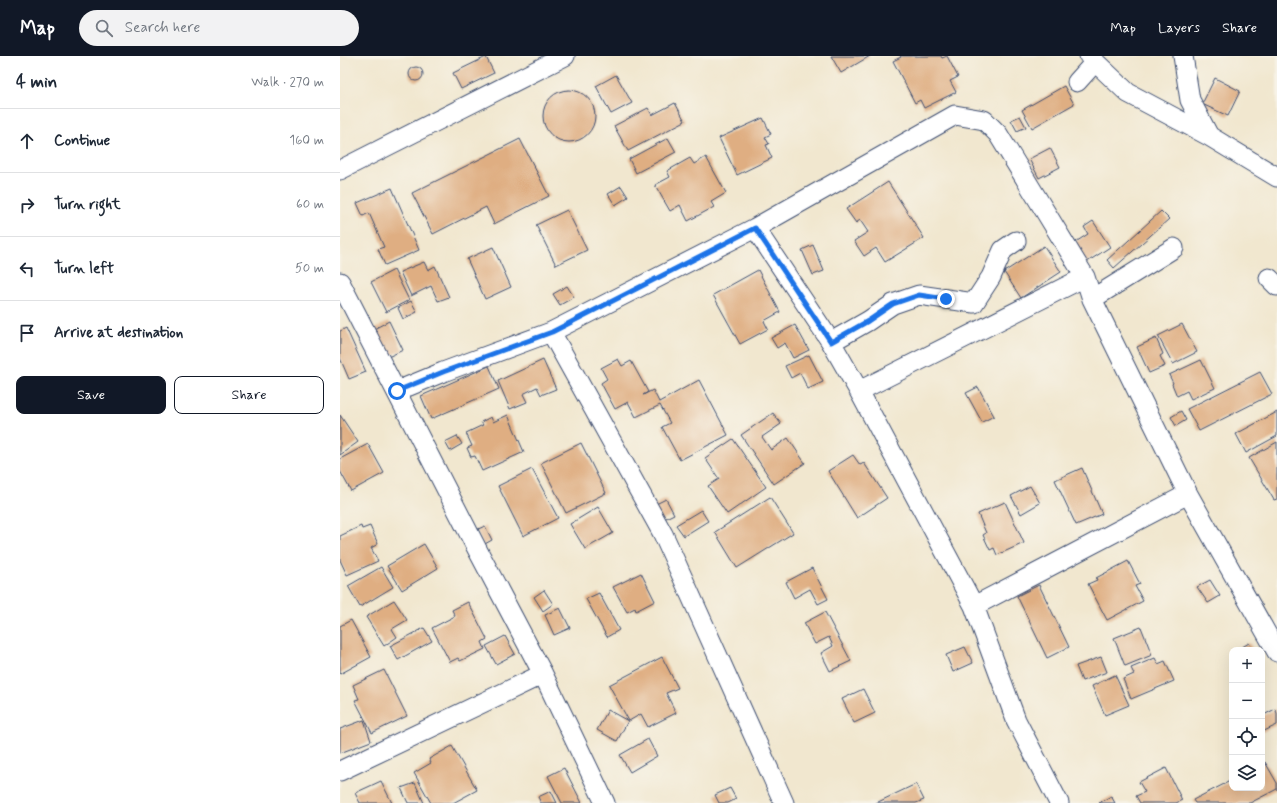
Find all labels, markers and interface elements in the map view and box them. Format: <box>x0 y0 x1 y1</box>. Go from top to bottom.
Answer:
search box <box>79 10 359 46</box>
text: Map <box>20 16 55 41</box>
icon: search <box>93 17 115 39</box>
text: Search here <box>125 18 200 38</box>
text: Map <box>1110 19 1136 37</box>
text: Layers <box>1158 19 1200 37</box>
text: Share <box>1222 19 1257 37</box>
text: 4 min <box>16 71 57 93</box>
text: Walk · 270 m <box>251 74 324 91</box>
icon: ahead <box>16 130 38 152</box>
text: Continue <box>54 131 110 151</box>
text: 160 m <box>289 132 324 149</box>
icon: right <box>16 194 38 216</box>
text: Turn right <box>54 195 121 215</box>
text: 60 m <box>296 196 324 213</box>
icon: left <box>16 258 38 280</box>
text: Turn left <box>54 259 114 279</box>
text: 50 m <box>295 260 324 277</box>
route end <box>937 290 955 308</box>
icon: arrive <box>16 322 38 344</box>
text: Arrive at destination <box>54 323 183 343</box>
button: Save <box>16 376 166 414</box>
button: Share <box>174 376 324 414</box>
route start <box>388 382 406 400</box>
map controls <box>1229 647 1265 791</box>
button: + <box>1229 647 1265 683</box>
button: − <box>1229 683 1265 719</box>
button: locate <box>1229 719 1265 755</box>
button: layers <box>1229 755 1265 791</box>

